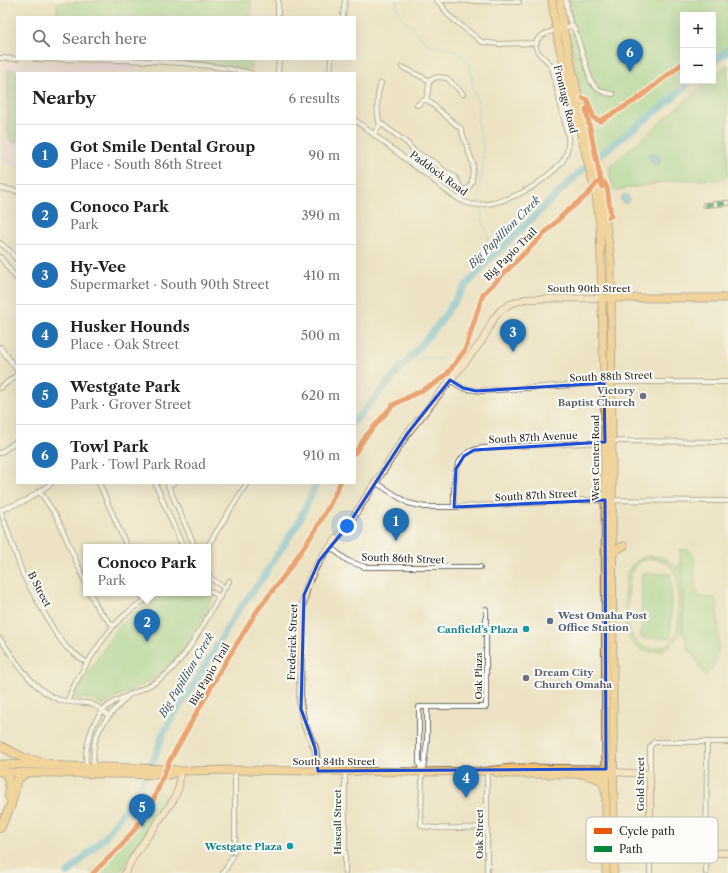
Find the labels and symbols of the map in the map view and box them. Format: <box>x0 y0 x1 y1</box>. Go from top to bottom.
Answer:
pin: 6 <box>617 39 643 72</box>
street label: Frontage Road <box>551 64 580 135</box>
street label: Paddock Road <box>407 148 470 199</box>
water label: Big Papillion Creek <box>464 193 543 272</box>
street label: Big Papio Trail <box>481 225 540 284</box>
street label: South 90th Street <box>547 282 631 295</box>
pin: 3 <box>500 319 526 352</box>
street label: South 88th Street <box>569 369 653 384</box>
place label: Victory Baptist Church <box>558 384 636 409</box>
marker: Victory Baptist Church <box>638 391 648 401</box>
street label: West Center Road <box>589 415 602 502</box>
street label: South 87th Avenue <box>488 429 578 446</box>
street label: South 87th Street <box>495 487 578 504</box>
pin: 1 <box>383 508 409 541</box>
your location <box>337 516 357 536</box>
street label: South 86th Street <box>361 551 445 566</box>
street label: B Street <box>25 569 54 609</box>
street label: Frederick Street <box>285 603 300 681</box>
pin: 2 <box>134 609 160 642</box>
place label: West Omaha Post Office Station <box>557 609 647 634</box>
marker: West Omaha Post Office Station <box>545 616 555 626</box>
place label: Canfield's Plaza <box>437 623 518 636</box>
marker: Canfield's Plaza <box>521 624 531 634</box>
water label: Big Papillion Creek <box>155 630 217 721</box>
street label: Big Papio Trail <box>186 641 233 708</box>
street label: Oak Plaza <box>472 652 485 700</box>
place label: Dream City Church Omaha <box>534 666 612 691</box>
marker: Dream City Church Omaha <box>521 673 531 683</box>
street label: South 84th Street <box>292 755 376 768</box>
street label: Gold Street <box>634 756 647 811</box>
pin: 4 <box>453 765 479 798</box>
street label: Hascall Street <box>331 789 344 855</box>
pin: 5 <box>129 794 155 827</box>
street label: Oak Street <box>473 808 486 859</box>
legend <box>586 817 718 863</box>
text: Cycle path <box>619 824 675 838</box>
place label: Westgate Plaza <box>204 840 282 853</box>
marker: Westgate Plaza <box>285 841 295 851</box>
text: Path <box>619 842 643 856</box>

